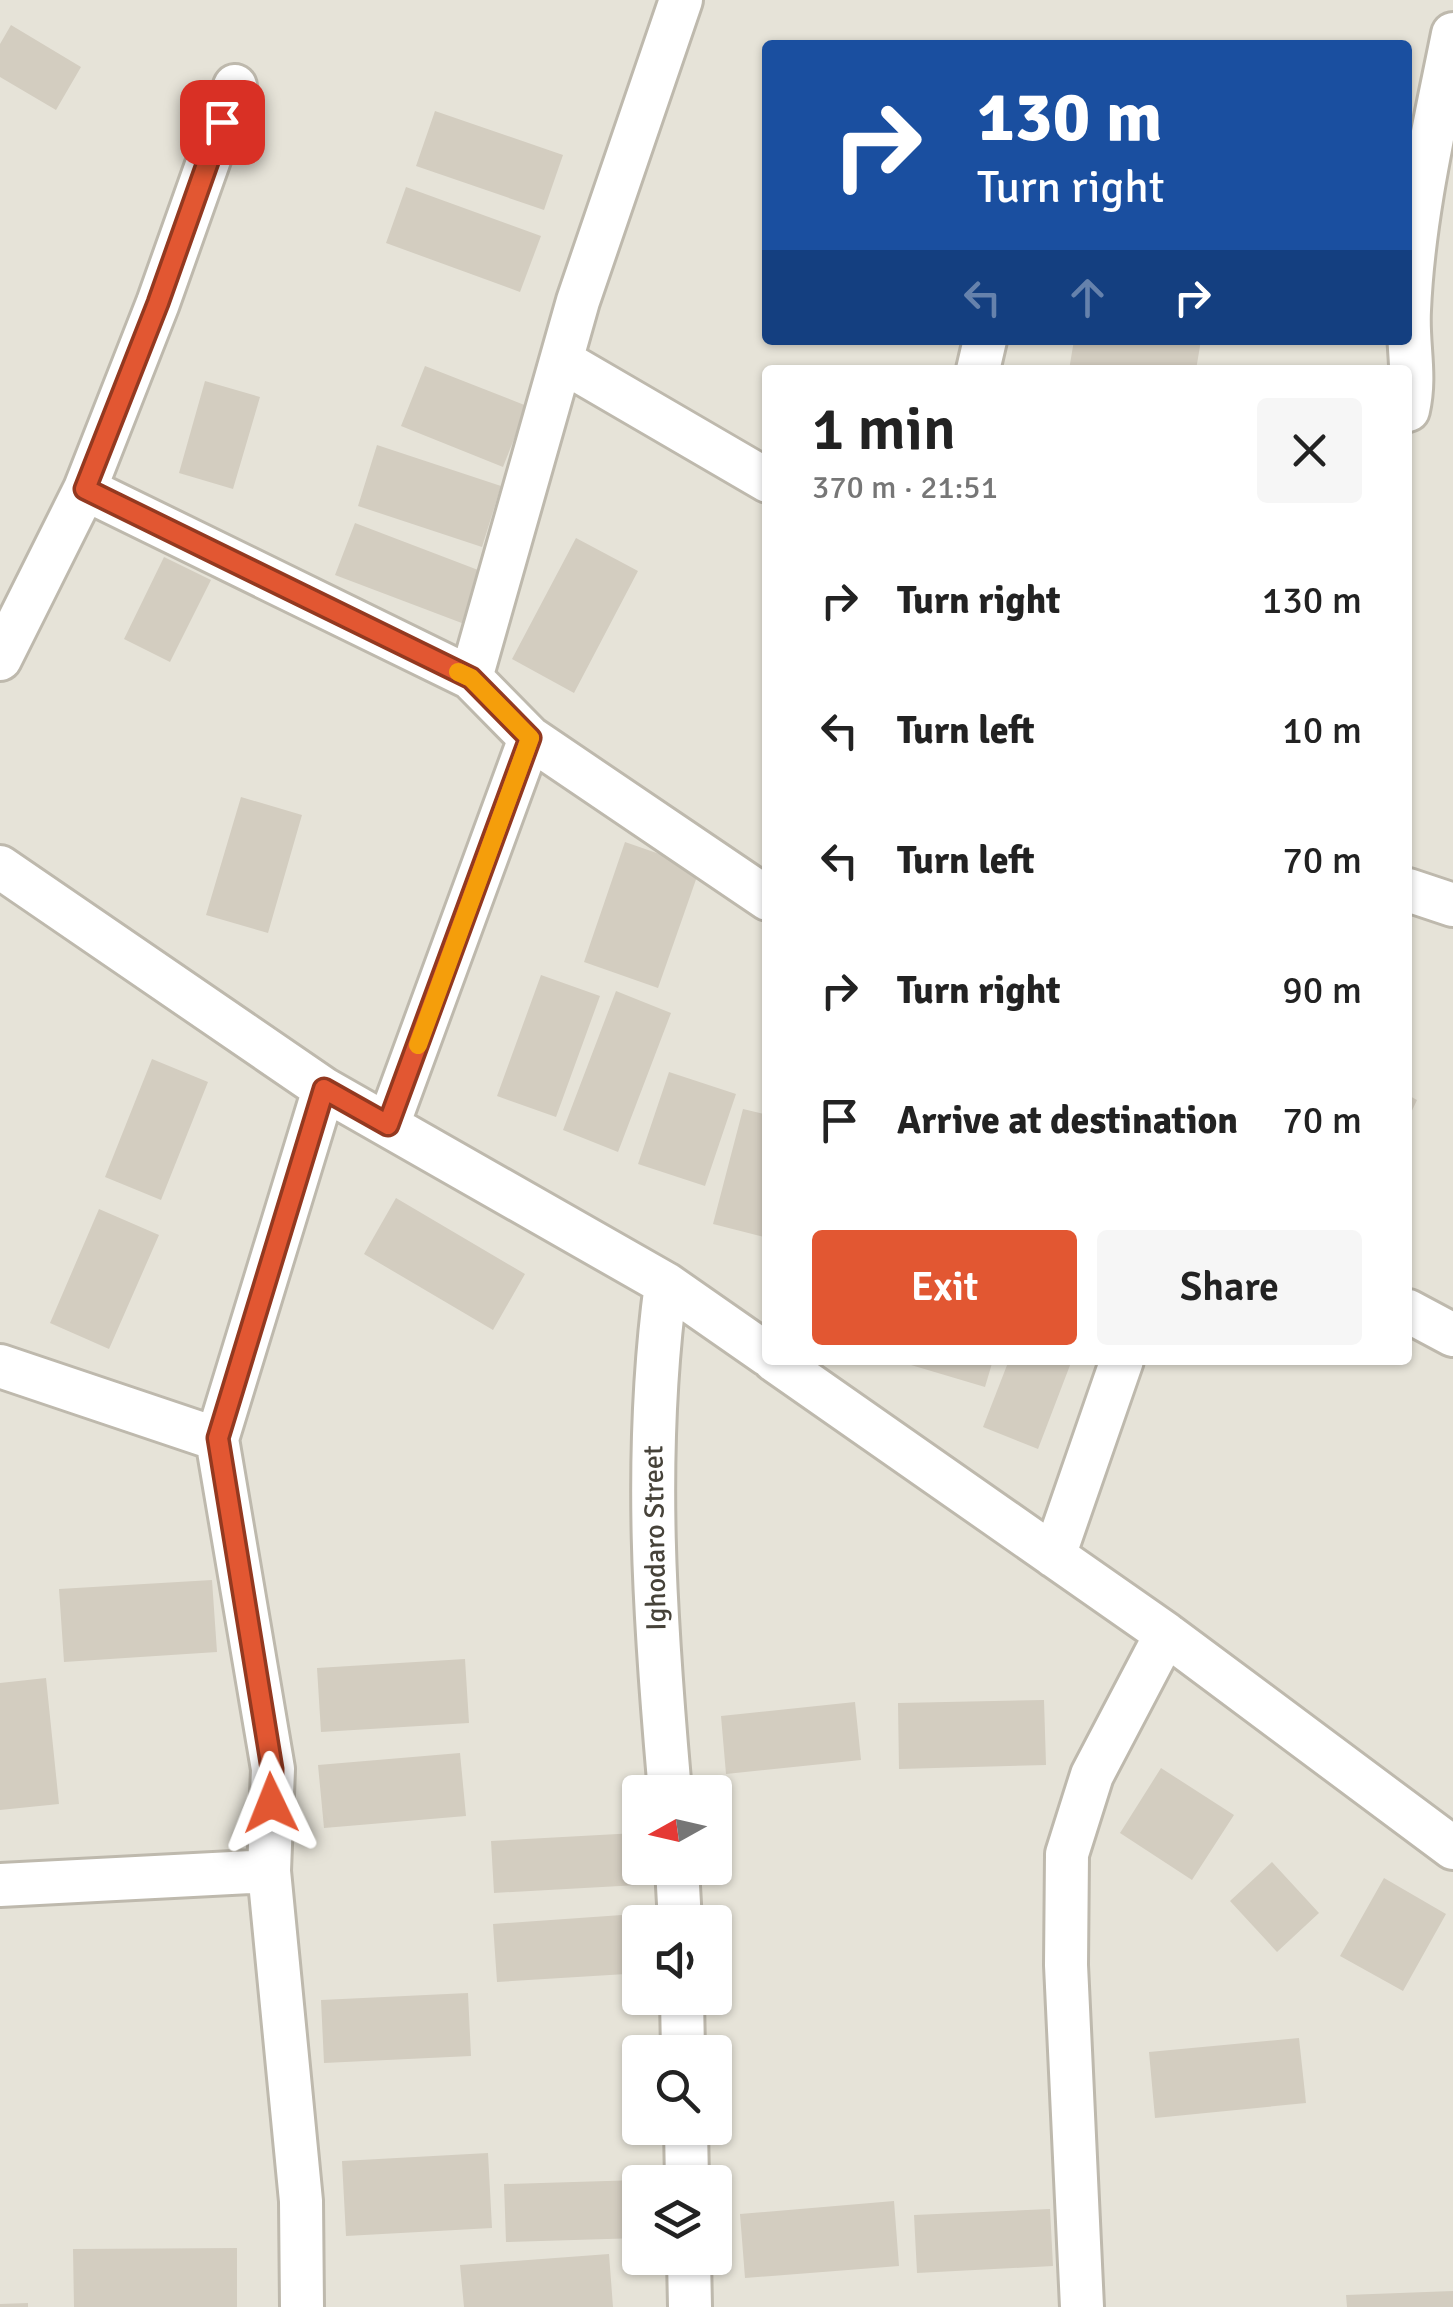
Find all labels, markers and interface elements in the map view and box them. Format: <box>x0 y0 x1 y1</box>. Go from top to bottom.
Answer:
text: 130 m <box>977 74 1162 160</box>
pin <box>180 80 265 165</box>
icon: right <box>812 80 942 210</box>
icon: arrive <box>195 95 250 150</box>
text: Turn right <box>977 160 1165 215</box>
icon: left <box>955 270 1010 325</box>
icon: ahead <box>1060 270 1115 325</box>
icon: right <box>1165 270 1220 325</box>
text: 1 min <box>812 393 956 467</box>
button: close <box>1257 398 1362 503</box>
text: 370 m · 21:51 <box>812 468 998 507</box>
icon: right <box>812 573 867 628</box>
text: Turn right <box>897 577 1061 624</box>
text: 130 m <box>1262 577 1362 624</box>
icon: left <box>812 703 867 758</box>
text: Turn left <box>897 707 1035 754</box>
text: 10 m <box>1282 707 1362 754</box>
icon: left <box>812 833 867 888</box>
text: Turn left <box>897 837 1035 884</box>
text: 70 m <box>1282 837 1362 884</box>
icon: right <box>812 963 867 1018</box>
text: Turn right <box>897 967 1061 1014</box>
text: 90 m <box>1282 967 1362 1014</box>
icon: arrive <box>812 1093 867 1148</box>
text: Arrive at destination <box>897 1097 1238 1144</box>
text: 70 m <box>1282 1097 1362 1144</box>
button: Exit <box>812 1230 1077 1345</box>
button: Share <box>1097 1230 1362 1345</box>
street label: Ighodaro Street <box>636 1445 674 1631</box>
position arrow <box>219 1751 323 1855</box>
north arrow <box>622 1775 732 1885</box>
map controls <box>622 1775 732 2275</box>
button: sound <box>622 1905 732 2015</box>
button: search <box>622 2035 732 2145</box>
button: layers <box>622 2165 732 2275</box>

